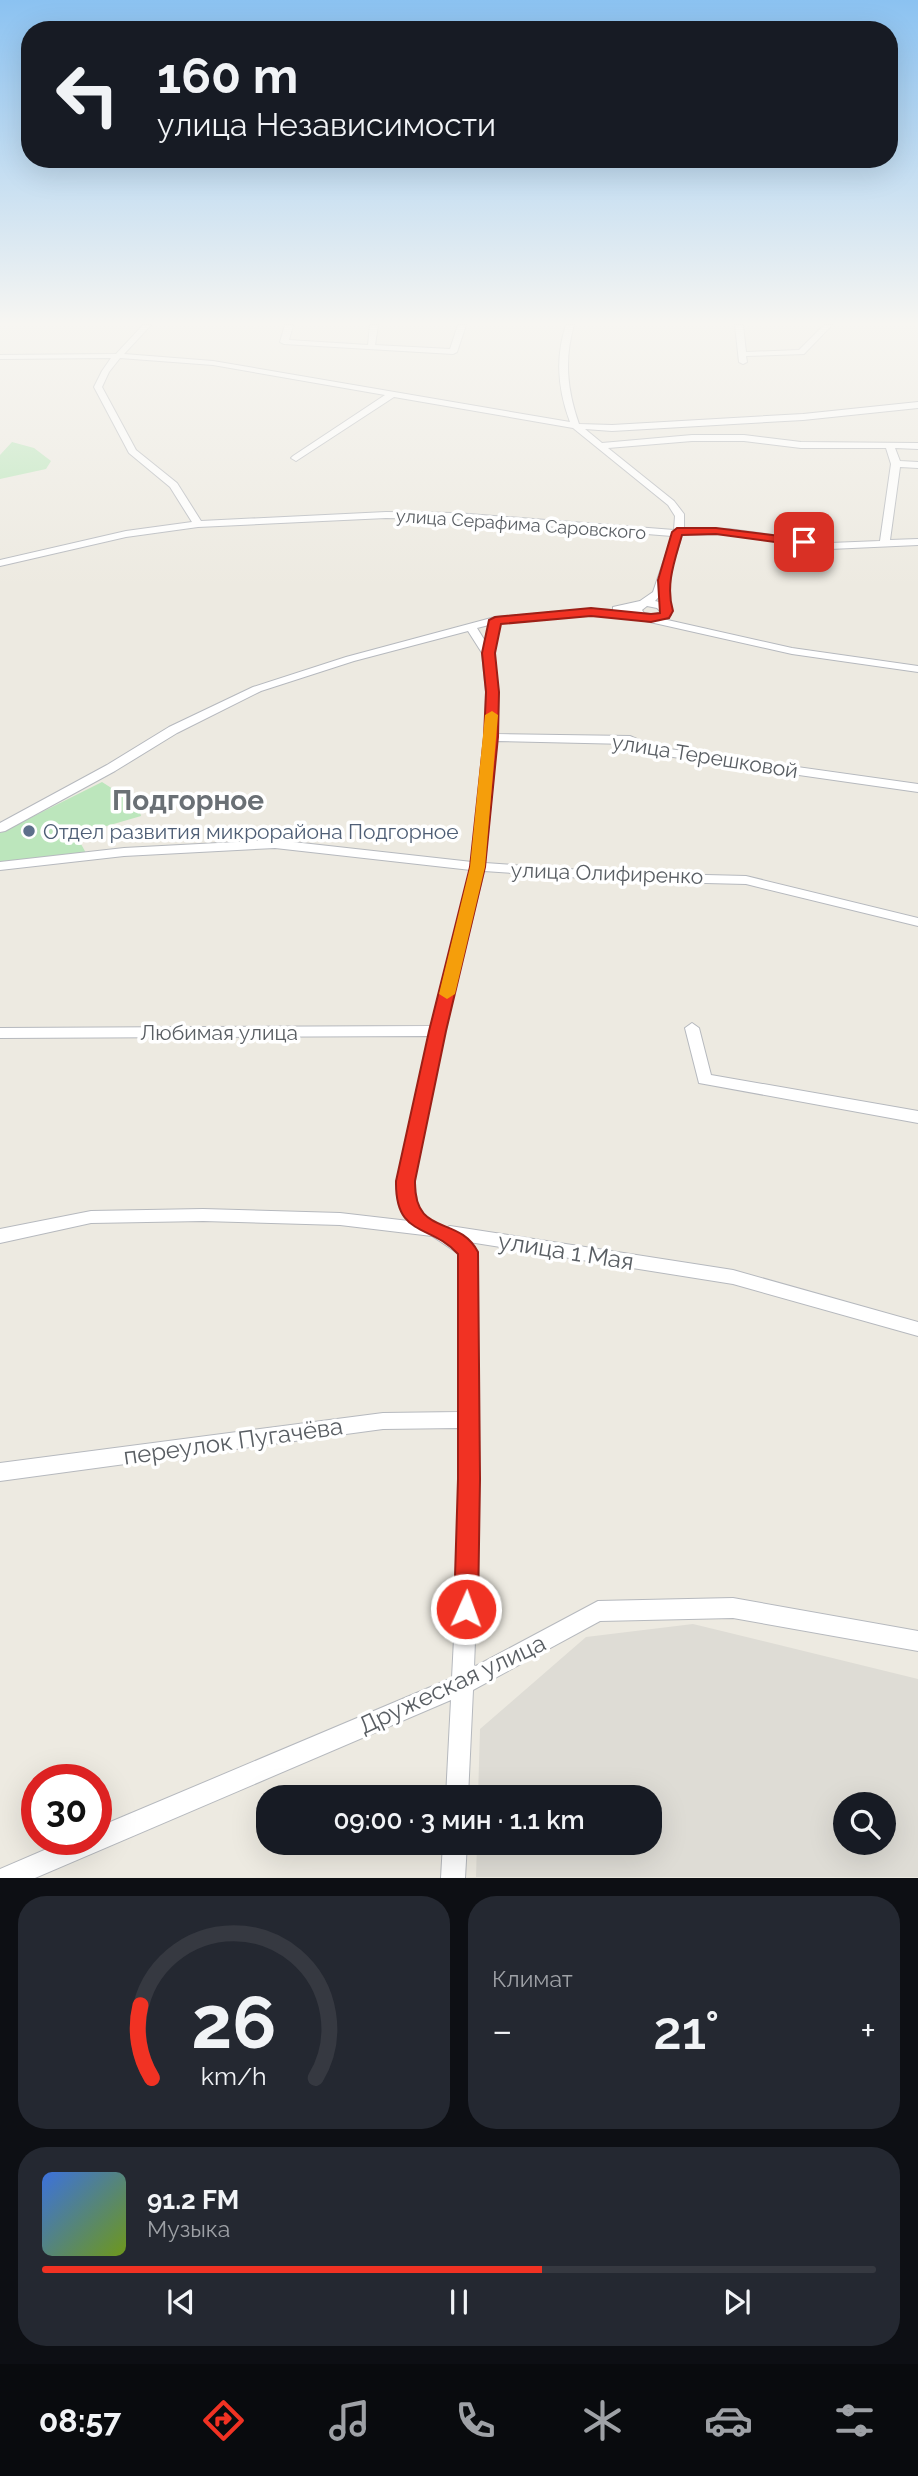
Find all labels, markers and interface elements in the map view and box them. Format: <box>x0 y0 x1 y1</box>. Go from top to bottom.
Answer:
text: 160 m <box>157 47 298 104</box>
icon: left <box>42 49 133 140</box>
text: улица Независимости <box>157 106 496 143</box>
street label: улица Серафима Саровского <box>395 505 647 543</box>
pin <box>774 512 834 572</box>
icon: arrive <box>785 523 823 561</box>
street label: улица Терешковой <box>610 729 800 783</box>
district label: Подгорное <box>112 784 264 817</box>
place label: Отдел развития микрорайона Подгорное <box>43 819 459 844</box>
marker: Отдел развития микрорайона Подгорное <box>21 823 37 839</box>
street label: улица Олифиренко <box>510 857 704 889</box>
street label: Любимая улица <box>140 1020 298 1045</box>
street label: улица 1 Мая <box>496 1226 636 1276</box>
street label: переулок Пугачёва <box>121 1411 345 1471</box>
position arrow <box>429 1572 503 1646</box>
street label: Дружеская улица <box>354 1628 550 1740</box>
speed limit sign: 30 <box>21 1764 112 1855</box>
map controls <box>833 1792 896 1855</box>
button: search <box>833 1792 896 1855</box>
text: 09:00 · 3 мин · 1.1 km <box>333 1805 585 1835</box>
text: Климат <box>492 1965 573 1992</box>
text: 26 <box>191 1981 277 2066</box>
text: 21° <box>653 2000 720 2061</box>
text: − <box>492 2008 512 2053</box>
text: + <box>860 2008 876 2053</box>
text: km/h <box>201 2061 267 2091</box>
text: 91.2 FM <box>147 2185 239 2215</box>
text: Музыка <box>147 2215 230 2242</box>
icon: previous <box>162 2283 200 2321</box>
icon: pause <box>440 2283 478 2321</box>
icon: next <box>718 2283 756 2321</box>
icon: directions <box>199 2396 248 2445</box>
icon: music <box>325 2396 374 2445</box>
icon: phone <box>451 2396 500 2445</box>
icon: climate <box>578 2396 627 2445</box>
icon: car <box>704 2396 753 2445</box>
icon: filters <box>830 2396 879 2445</box>
text: 08:57 <box>39 2402 121 2439</box>

